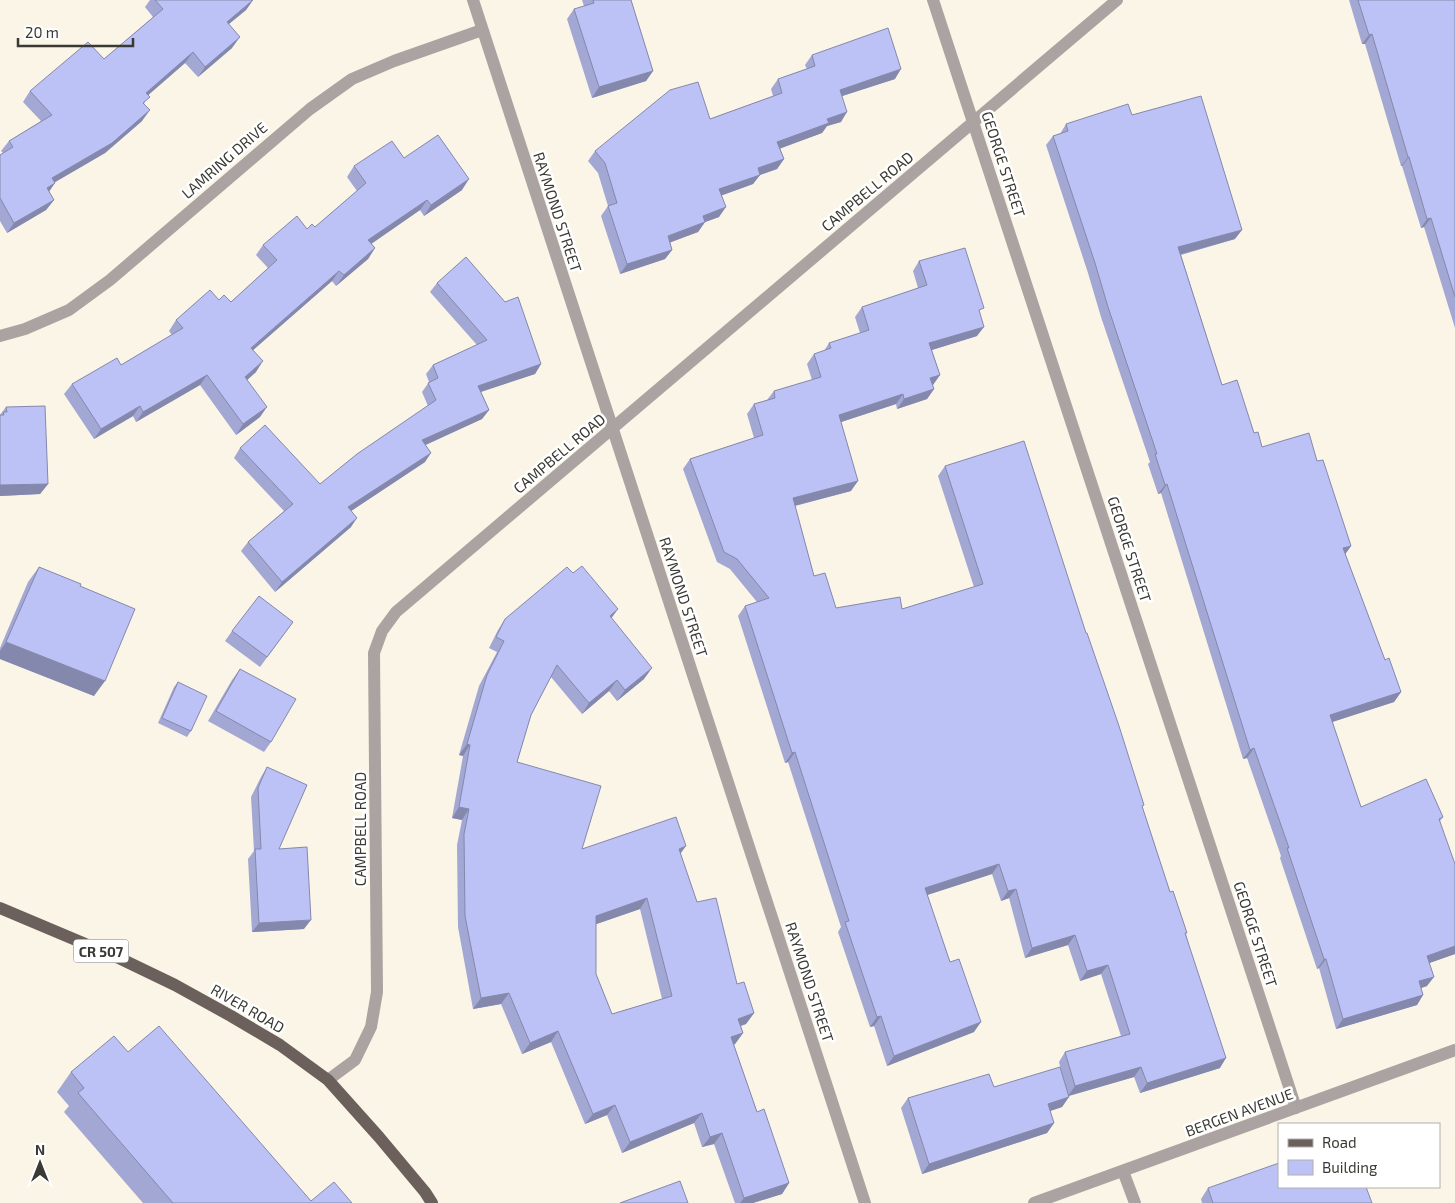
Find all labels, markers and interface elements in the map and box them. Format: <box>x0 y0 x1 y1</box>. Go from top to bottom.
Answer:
scale bar <box>18 15 132 47</box>
text: 20 m <box>25 23 59 41</box>
street label: GEORGE STREET <box>978 109 1030 219</box>
street label: LAMRING DRIVE <box>178 118 270 202</box>
street label: CAMPBELL ROAD <box>817 147 917 235</box>
street label: RAYMOND STREET <box>530 150 586 275</box>
street label: CAMPBELL ROAD <box>509 409 609 497</box>
street label: GEORGE STREET <box>1104 494 1156 604</box>
street label: RAYMOND STREET <box>656 535 712 660</box>
street label: CAMPBELL ROAD <box>351 772 369 886</box>
street label: GEORGE STREET <box>1230 879 1282 989</box>
street label: RAYMOND STREET <box>782 920 838 1045</box>
road number: CR 507 <box>74 939 128 962</box>
street label: RIVER ROAD <box>208 980 288 1036</box>
street label: BERGEN AVENUE <box>1183 1084 1295 1140</box>
legend <box>1278 1123 1440 1188</box>
text: Road <box>1322 1133 1357 1151</box>
north arrow <box>15 1138 65 1188</box>
text: N <box>35 1141 45 1158</box>
text: Building <box>1322 1158 1378 1176</box>

